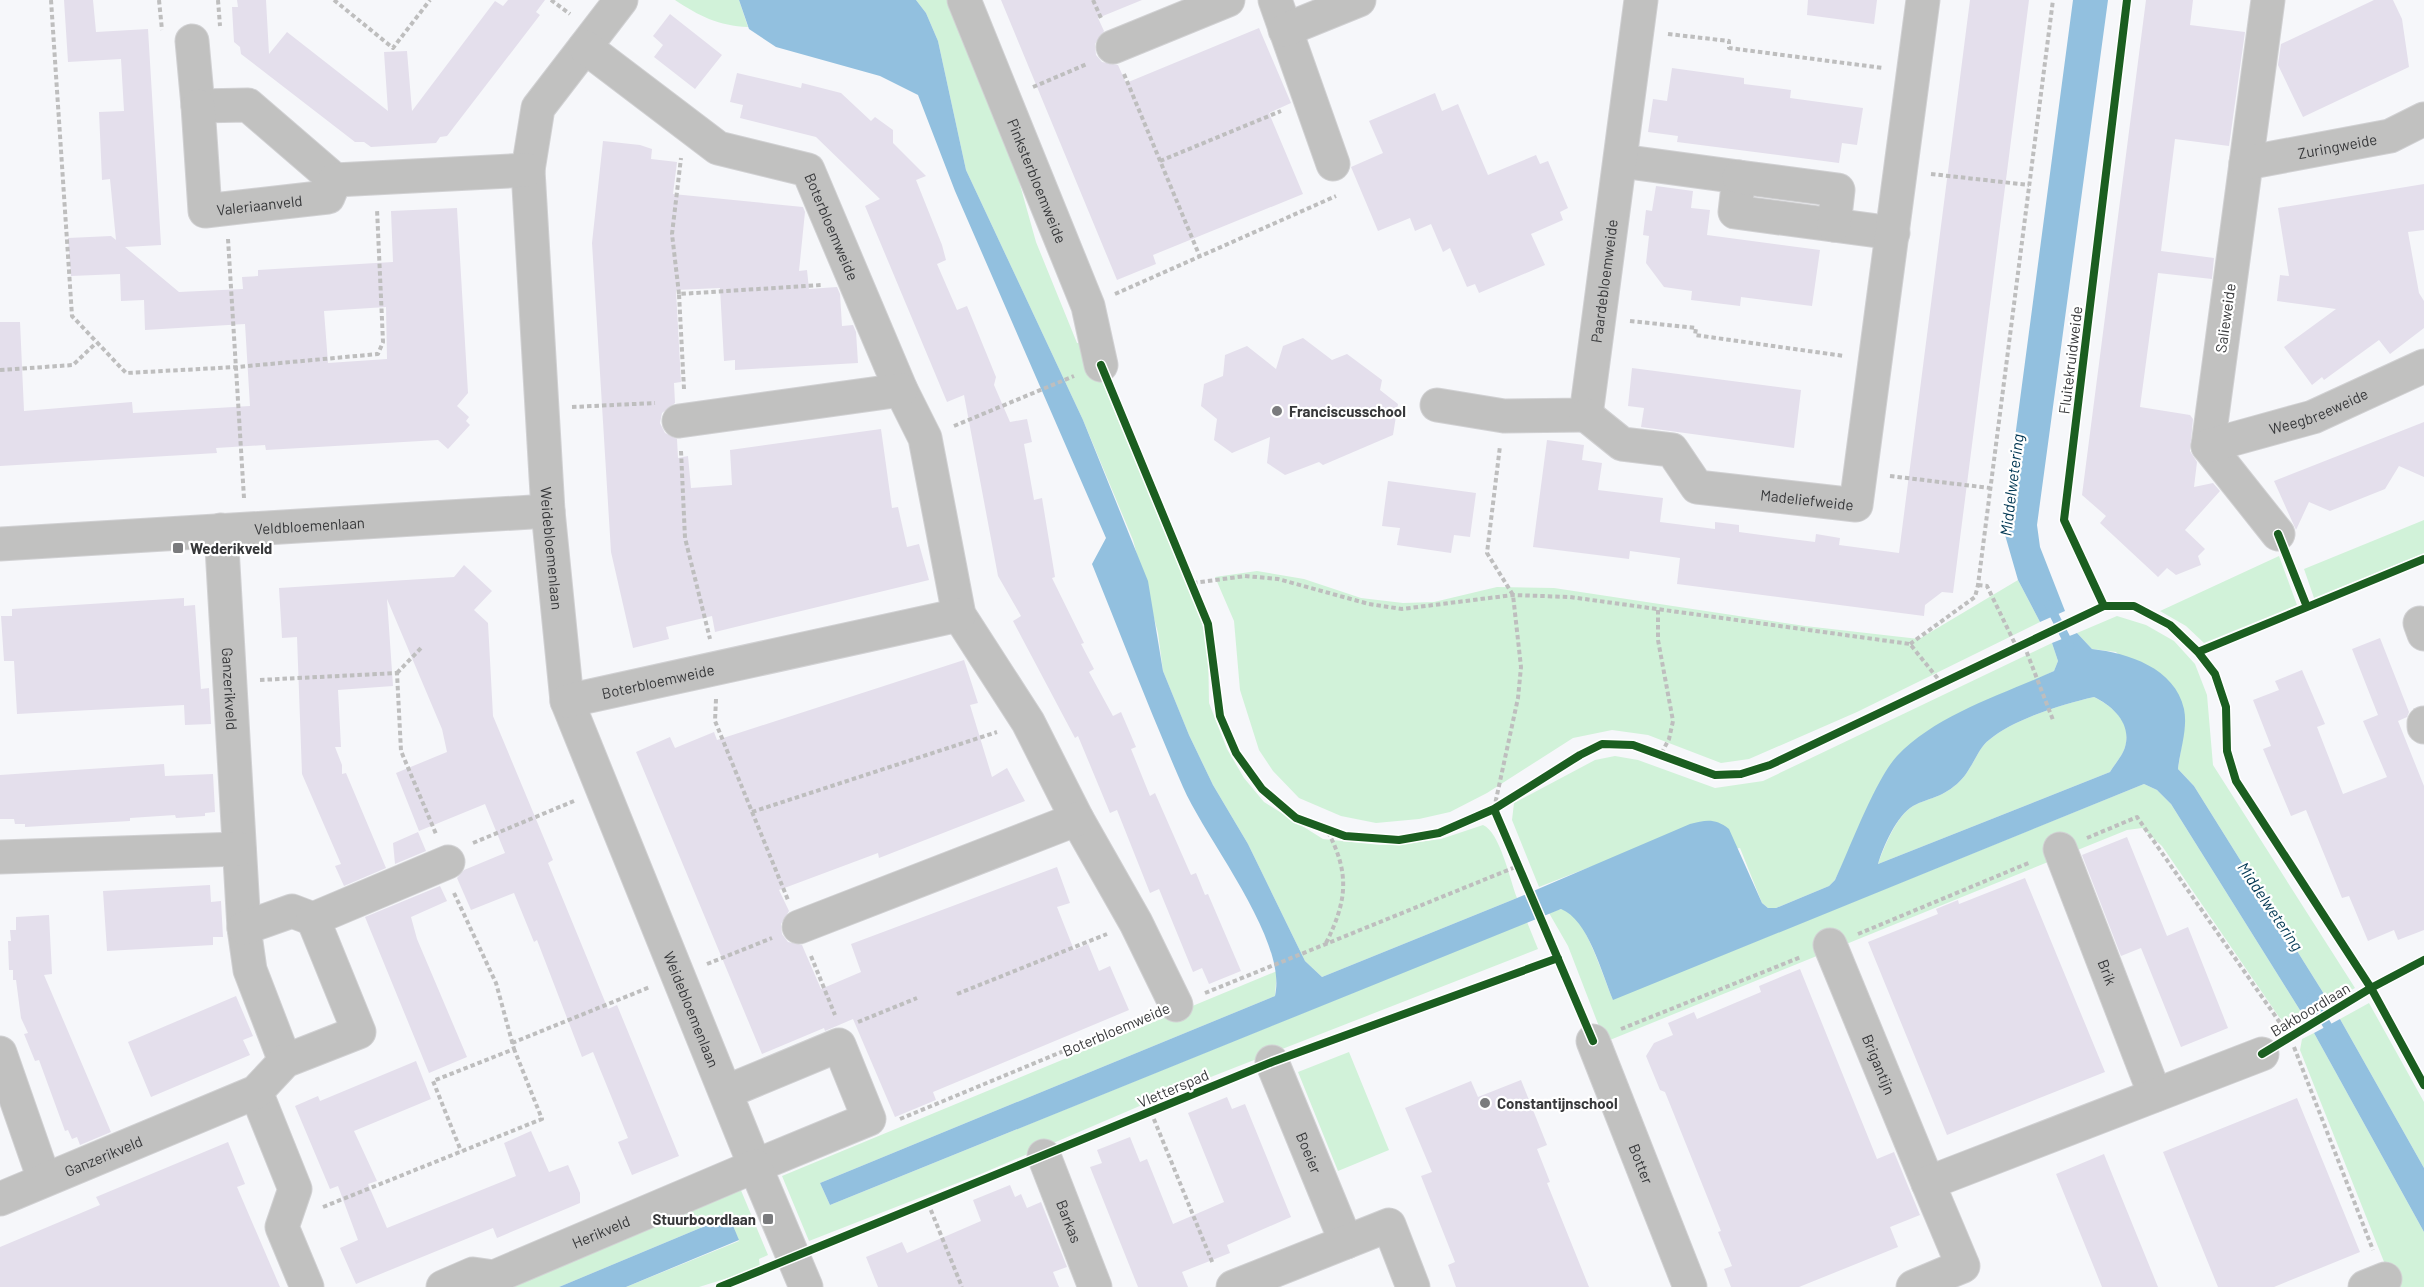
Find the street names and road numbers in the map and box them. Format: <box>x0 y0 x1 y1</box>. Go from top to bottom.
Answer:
street label: Pinksterbloemweide <box>1004 116 1071 246</box>
street label: Zuringweide <box>2296 130 2379 162</box>
street label: Boterbloemweide <box>801 170 863 283</box>
street label: Valeriaanveld <box>215 191 303 219</box>
street label: Paardebloemweide <box>1587 218 1621 344</box>
street label: Salieweide <box>2211 282 2239 354</box>
street label: Fluitekruidweide <box>2054 305 2086 415</box>
street label: Weegbreeweide <box>2267 384 2371 438</box>
street label: Madeliefweide <box>1759 485 1855 514</box>
street label: Weidebloemenlaan <box>538 486 567 611</box>
street label: Veldbloemenlaan <box>254 513 365 538</box>
street label: Ganzerikveld <box>219 647 242 731</box>
street label: Boterbloemweide <box>600 660 716 702</box>
street label: Weidebloemenlaan <box>660 949 723 1070</box>
street label: Brik <box>2094 957 2121 988</box>
street label: Bakboordlaan <box>2267 978 2353 1040</box>
street label: Boterbloemweide <box>1060 998 1172 1060</box>
street label: Brigantijn <box>1859 1031 1900 1097</box>
street label: Vletterspad <box>1135 1065 1211 1111</box>
street label: Boeier <box>1293 1129 1326 1176</box>
street label: Ganzerikveld <box>62 1132 145 1180</box>
street label: Botter <box>1625 1141 1658 1187</box>
street label: Barkas <box>1053 1197 1086 1245</box>
street label: Herikveld <box>569 1211 632 1252</box>

